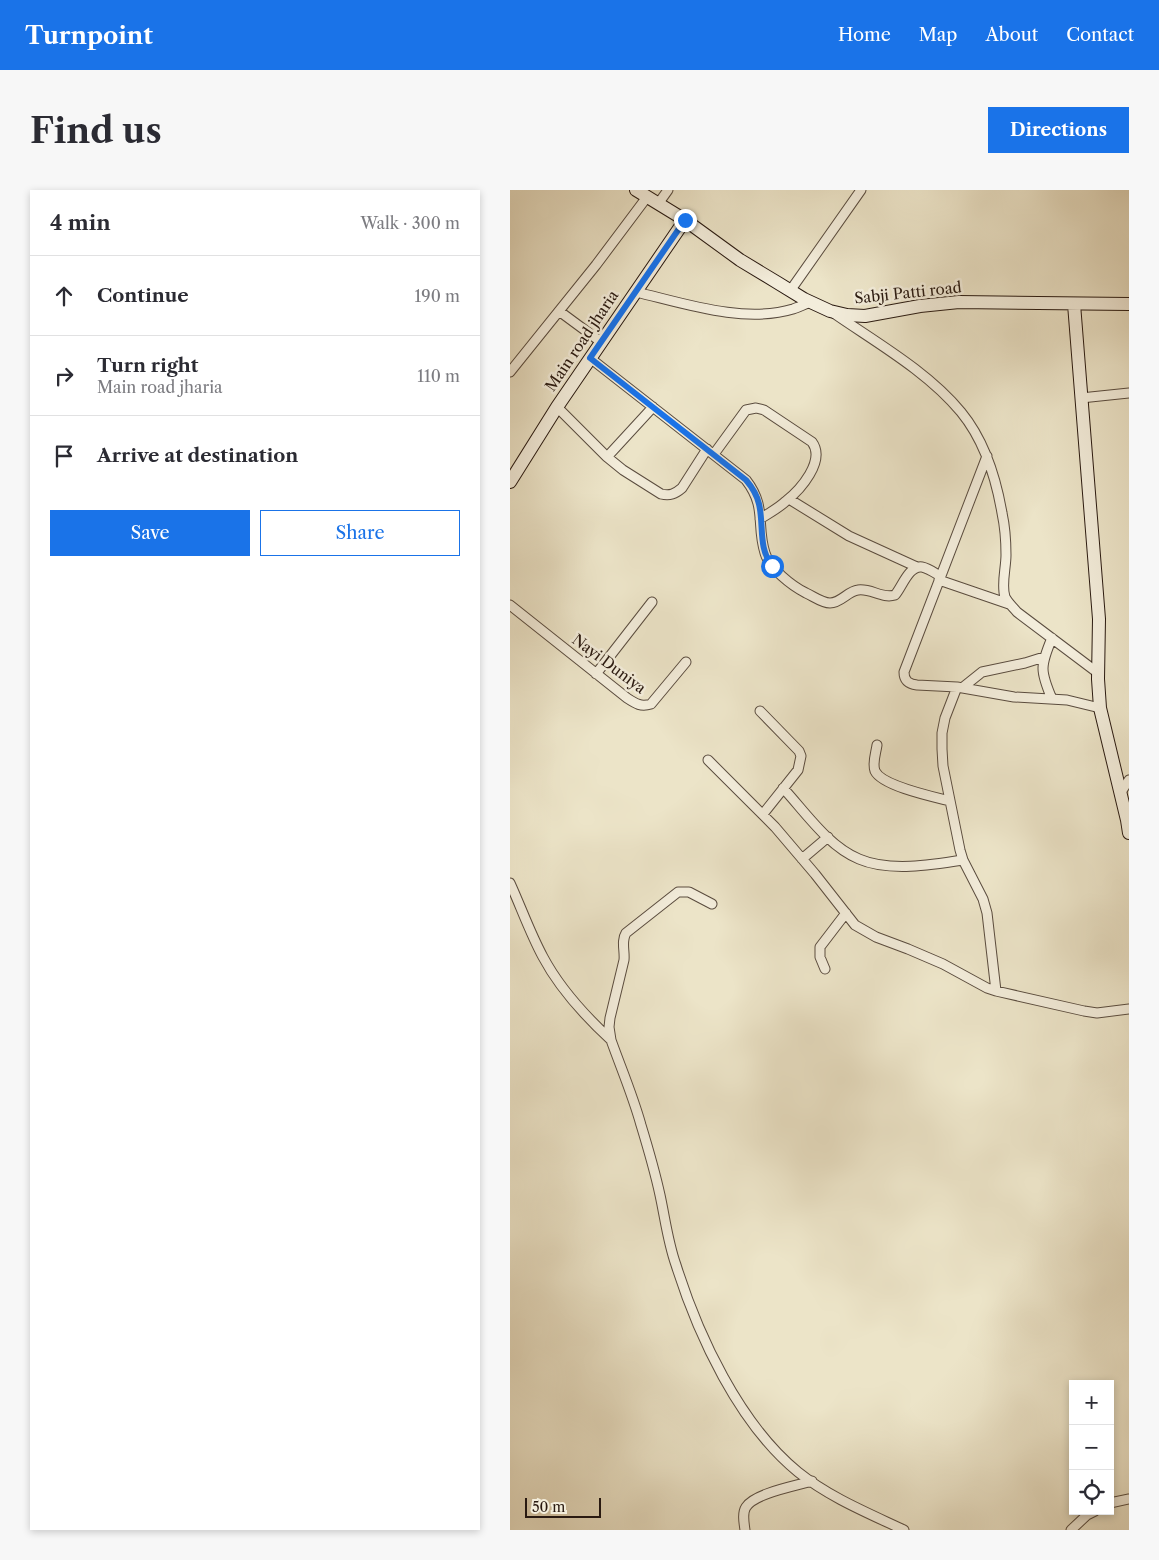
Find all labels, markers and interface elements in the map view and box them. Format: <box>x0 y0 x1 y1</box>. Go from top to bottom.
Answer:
text: Turnpoint <box>25 21 153 50</box>
text: Home <box>838 24 891 46</box>
text: Map <box>919 24 957 46</box>
text: About <box>985 24 1038 46</box>
text: Contact <box>1066 24 1134 46</box>
button: Directions <box>988 107 1129 153</box>
text: Find us <box>30 109 162 152</box>
route end <box>674 209 697 232</box>
text: 4 min <box>50 210 111 235</box>
text: Walk · 300 m <box>361 213 460 233</box>
street label: Sabji Patti road <box>853 277 963 308</box>
icon: ahead <box>50 282 78 310</box>
text: Continue <box>97 284 189 307</box>
text: 190 m <box>415 286 460 306</box>
street label: Main road jharia <box>541 287 622 395</box>
text: Turn right <box>97 354 198 377</box>
icon: right <box>50 362 78 390</box>
text: 110 m <box>417 366 460 386</box>
text: Main road jharia <box>97 377 222 397</box>
icon: arrive <box>50 442 78 470</box>
text: Arrive at destination <box>97 444 298 467</box>
button: Save <box>50 510 250 556</box>
button: Share <box>260 510 460 556</box>
route start <box>761 555 784 578</box>
street label: Nayi Duniya <box>569 630 650 698</box>
map controls <box>1069 1380 1114 1515</box>
button: + <box>1069 1380 1114 1425</box>
button: − <box>1069 1425 1114 1470</box>
button: locate <box>1069 1470 1114 1515</box>
scale bar <box>525 1495 601 1518</box>
text: 50 m <box>532 1498 565 1516</box>

